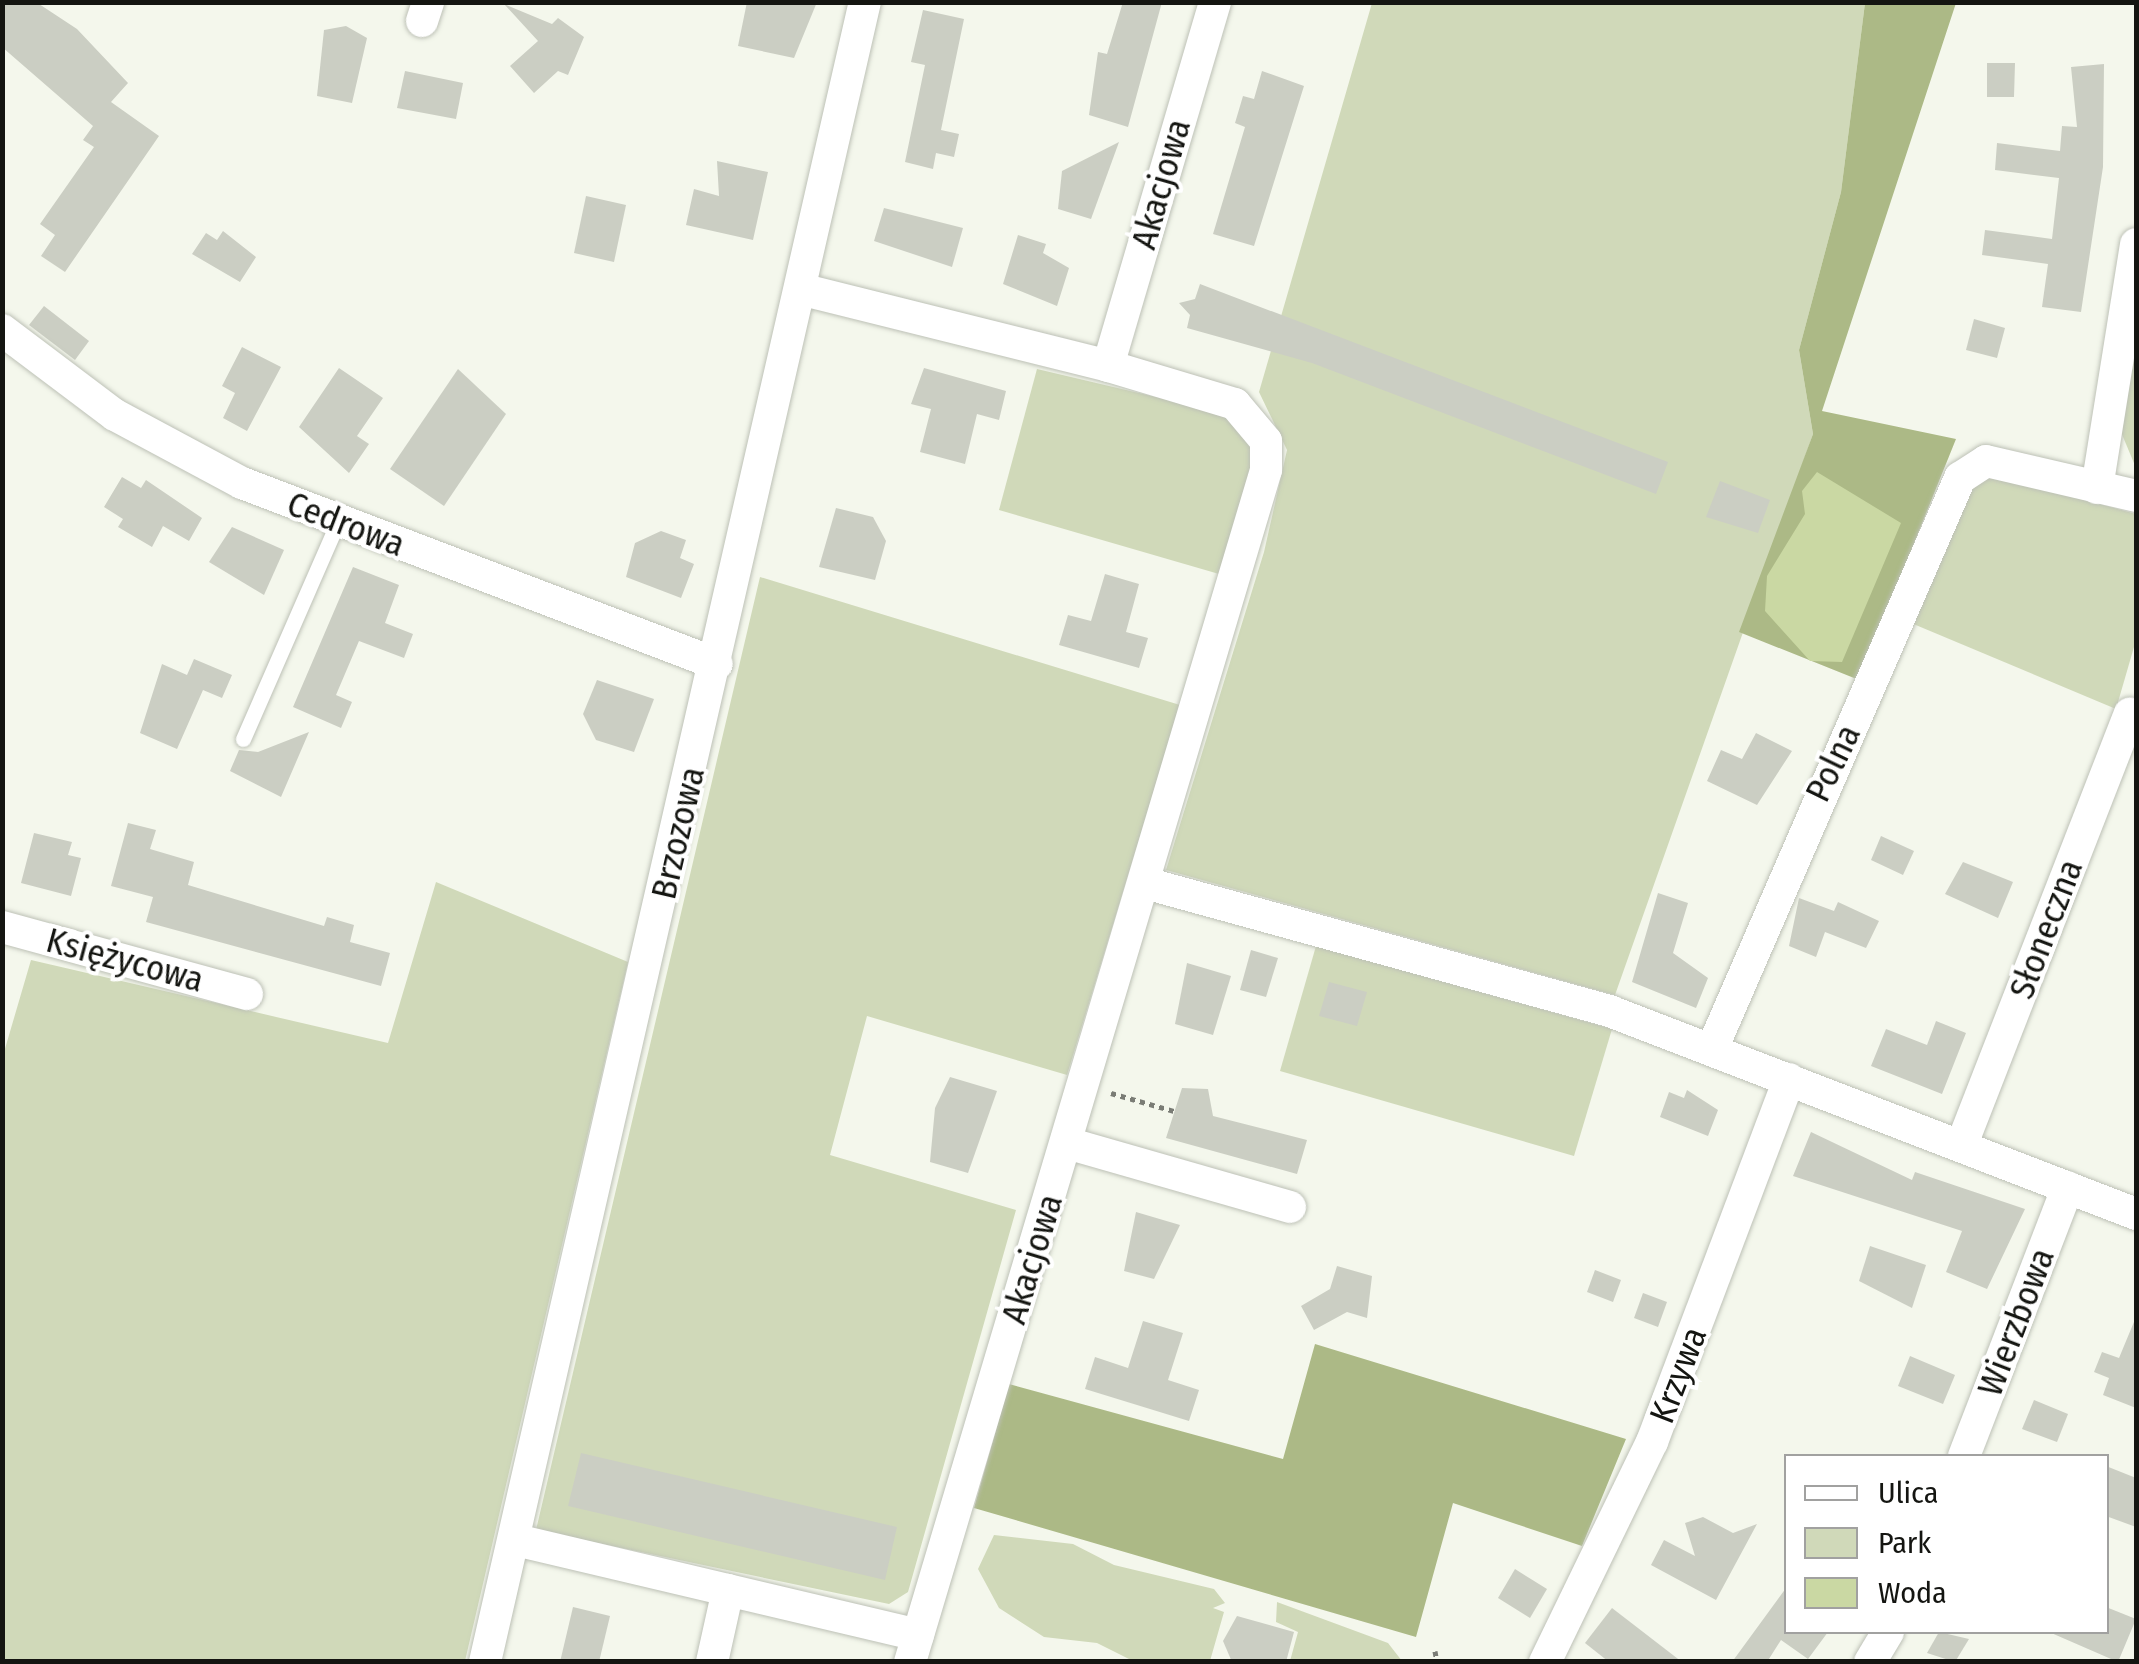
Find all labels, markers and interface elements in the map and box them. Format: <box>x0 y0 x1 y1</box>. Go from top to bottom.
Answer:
street label: Akacjowa <box>1122 114 1200 254</box>
street label: Cedrowa <box>281 482 411 566</box>
street label: Polna <box>1796 718 1870 808</box>
street label: Brzozowa <box>642 763 714 903</box>
street label: Słoneczna <box>2000 853 2092 1005</box>
street label: Księżycowa <box>42 919 208 1001</box>
street label: Akacjowa <box>992 1189 1072 1329</box>
street label: Wierzbowa <box>1969 1242 2063 1402</box>
street label: Krzywa <box>1641 1321 1715 1429</box>
legend <box>1784 1454 2109 1634</box>
text: Ulica <box>1878 1475 1938 1511</box>
text: Park <box>1878 1525 1931 1561</box>
text: Woda <box>1878 1575 1947 1611</box>

